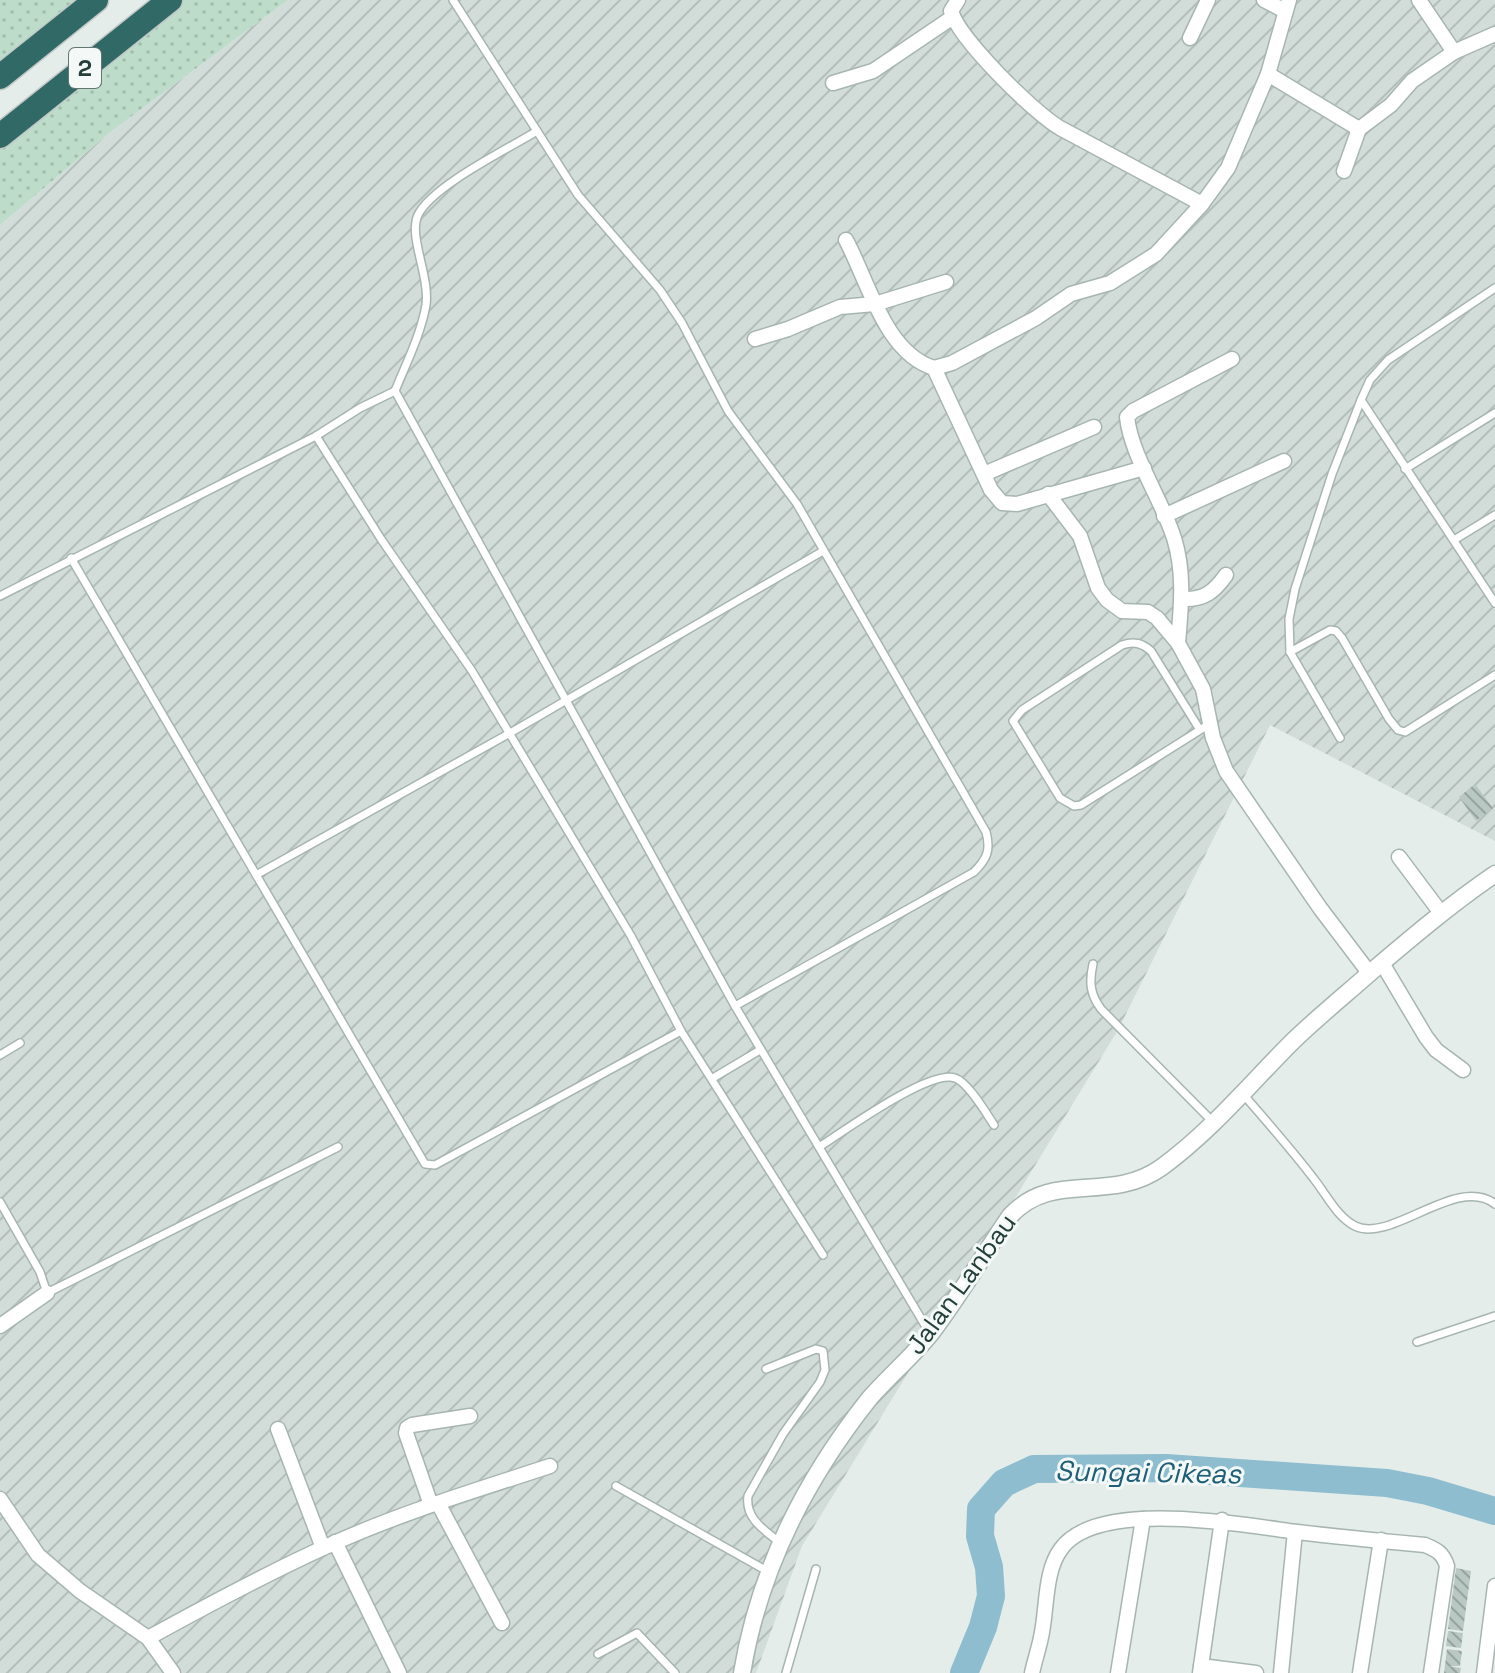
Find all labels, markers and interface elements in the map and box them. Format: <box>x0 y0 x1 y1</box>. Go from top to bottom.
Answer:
road number: 2 <box>69 48 101 88</box>
street label: Jalan Lanbau <box>898 1207 1024 1361</box>
water label: Sungai Cikeas <box>1055 1452 1243 1492</box>

